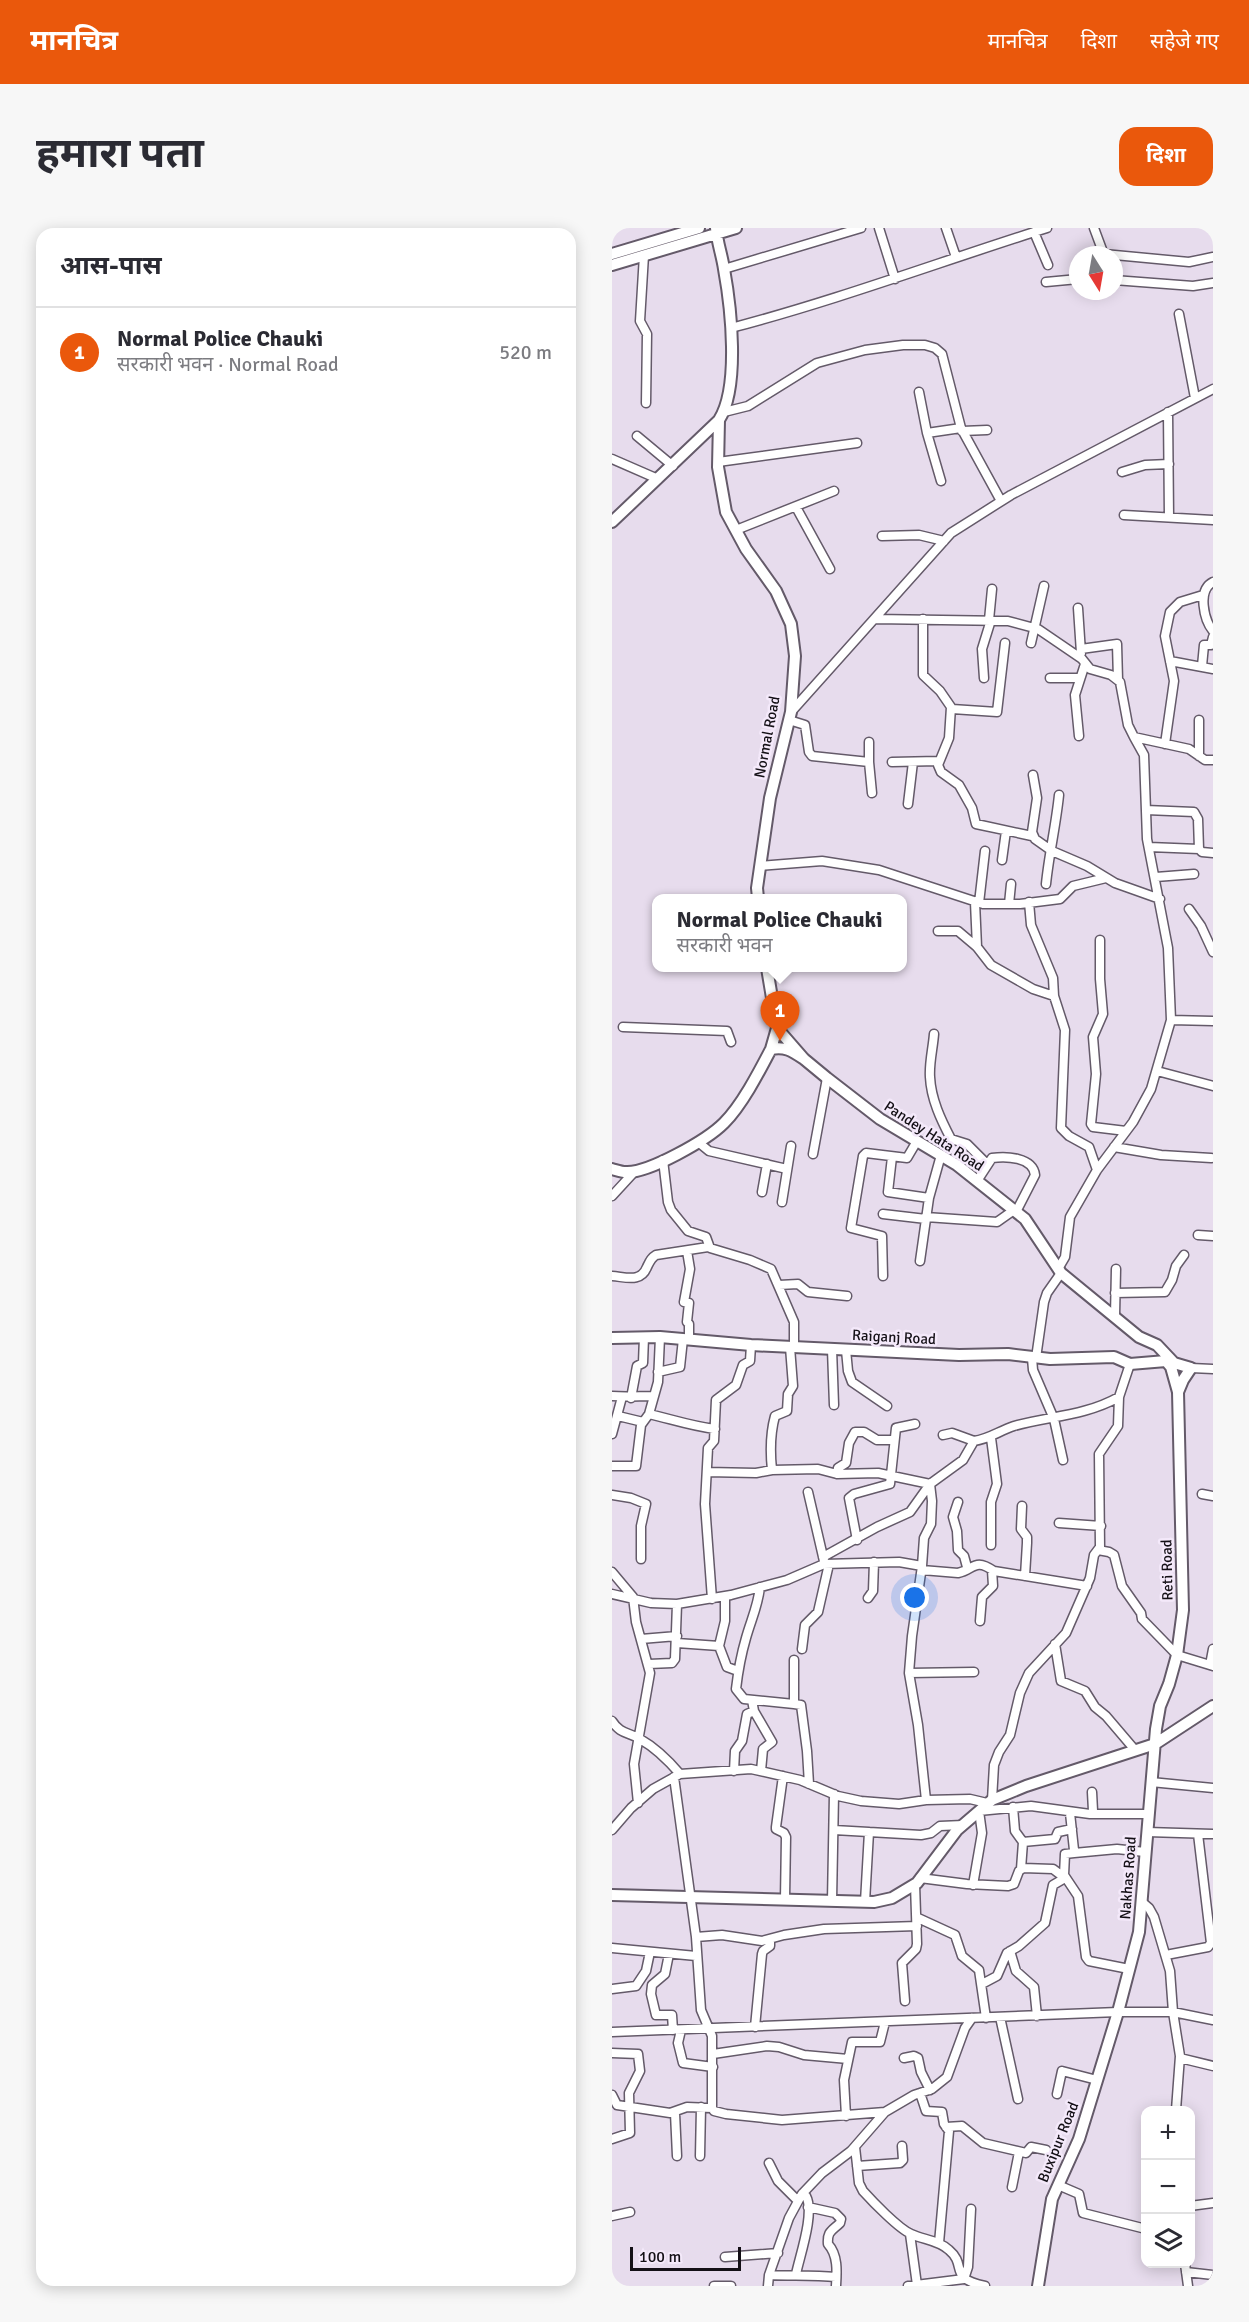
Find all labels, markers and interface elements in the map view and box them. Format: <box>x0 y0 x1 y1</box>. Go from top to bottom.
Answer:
text: मानचित्र <box>30 24 118 58</box>
text: मानचित्र <box>988 28 1048 54</box>
text: दिशा <box>1081 28 1117 54</box>
text: सहेजे गए <box>1150 28 1219 54</box>
button: दिशा <box>1119 127 1213 186</box>
text: हमारा पता <box>36 128 204 179</box>
north arrow <box>1069 246 1123 300</box>
text: आस-पास <box>60 250 162 282</box>
text: Normal Police Chauki <box>117 325 323 352</box>
text: 1 <box>74 340 85 365</box>
text: 520 m <box>499 340 552 365</box>
text: सरकारी भवन · Normal Road <box>117 352 339 377</box>
street label: Normal Road <box>750 695 784 779</box>
popup <box>652 894 907 972</box>
text: Normal Police Chauki <box>676 906 883 933</box>
text: सरकारी भवन <box>676 933 773 958</box>
pin: 1 <box>760 992 800 1041</box>
street label: Pandey Hata Road <box>881 1097 987 1175</box>
street label: Raiganj Road <box>852 1326 936 1348</box>
street label: Reti Road <box>1157 1539 1177 1601</box>
your location <box>900 1583 929 1612</box>
street label: Nakhas Road <box>1116 1836 1140 1920</box>
street label: Buxipur Road <box>1034 2099 1082 2185</box>
map controls <box>1141 2106 1195 2268</box>
button: + <box>1141 2106 1195 2160</box>
button: − <box>1141 2160 1195 2214</box>
button: layers <box>1141 2214 1195 2268</box>
scale bar <box>630 2244 741 2272</box>
text: 100 m <box>639 2247 681 2267</box>

